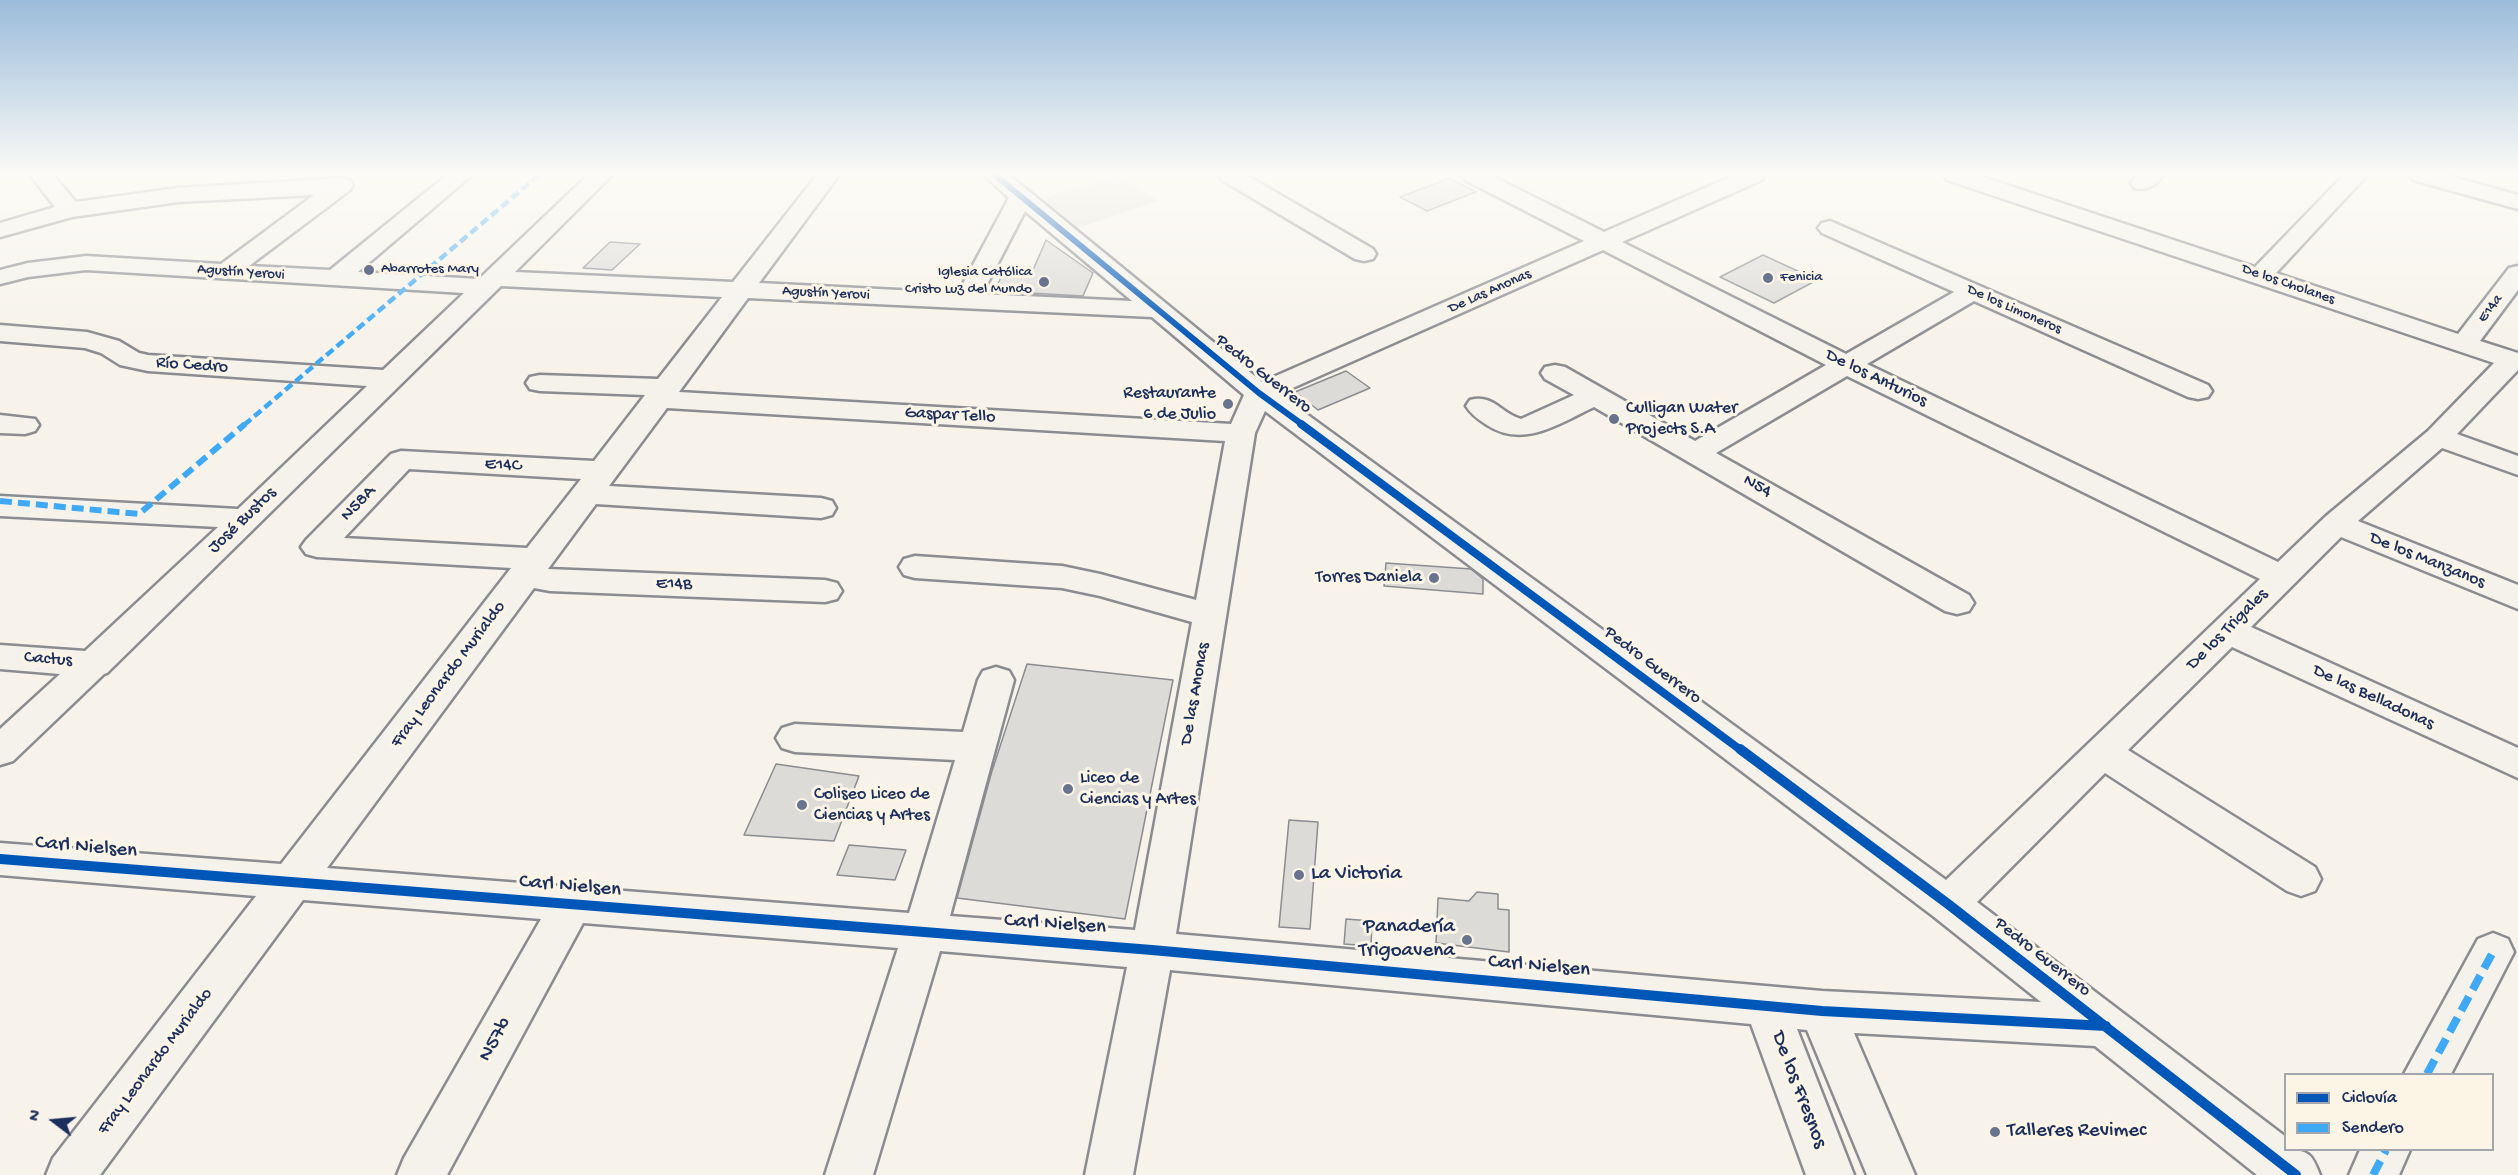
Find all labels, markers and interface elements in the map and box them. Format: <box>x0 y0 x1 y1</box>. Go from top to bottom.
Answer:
street label: Agustín Yerovi <box>197 261 285 285</box>
place label: Abarrotes Mary <box>381 261 479 279</box>
street label: De los Cholanes <box>2239 261 2337 309</box>
marker: Abarrotes Mary <box>362 263 376 277</box>
place label: Iglesia Católica Cristo Luz del Mundo <box>905 264 1032 299</box>
street label: De Las Anonas <box>1446 266 1534 318</box>
place label: Fenicia <box>1780 269 1822 287</box>
marker: Fenicia <box>1761 271 1775 285</box>
marker: Iglesia Católica Cristo Luz del Mundo <box>1037 275 1051 289</box>
street label: De los Limoneros <box>1964 281 2064 339</box>
street label: Agustín Yerovi <box>782 283 870 305</box>
street label: E14a <box>2475 291 2507 327</box>
street label: Pedro Guerrero <box>1210 331 1316 419</box>
street label: De los Anturios <box>1822 345 1930 413</box>
street label: Río Cedro <box>155 353 229 379</box>
place label: Restaurante 6 de Julio <box>1123 383 1216 426</box>
marker: Restaurante 6 de Julio <box>1221 397 1235 411</box>
place label: Culligan Water Projects S.A <box>1626 398 1737 440</box>
street label: Gaspar Tello <box>904 403 996 429</box>
marker: Culligan Water Projects S.A <box>1607 412 1621 426</box>
street label: E14C <box>484 454 522 478</box>
street label: N54 <box>1739 470 1775 504</box>
street label: N58A <box>337 482 381 526</box>
street label: José Bustos <box>204 483 282 559</box>
street label: De los Manzanos <box>2366 528 2488 594</box>
place label: Torres Daniela <box>1315 567 1422 589</box>
marker: Torres Daniela <box>1427 571 1441 585</box>
street label: E14B <box>656 574 692 596</box>
street label: De los Trigales <box>2183 585 2273 675</box>
street label: Fray Leonardo Murialdo <box>387 597 511 753</box>
street label: Pedro Guerrero <box>1599 622 1705 710</box>
street label: De las Anonas <box>1176 641 1216 747</box>
street label: Cactus <box>23 648 73 672</box>
street label: De las Belladonas <box>2309 660 2437 736</box>
place label: Liceo de Ciencias y Artes <box>1080 768 1196 810</box>
marker: Liceo de Ciencias y Artes <box>1061 782 1075 796</box>
place label: Coliseo Liceo de Ciencias y Artes <box>814 784 930 826</box>
marker: Coliseo Liceo de Ciencias y Artes <box>795 798 809 812</box>
street label: Carl Nielsen <box>34 831 138 865</box>
place label: La Victoria <box>1311 862 1402 888</box>
marker: La Victoria <box>1292 868 1306 882</box>
street label: Carl Nielsen <box>518 870 622 904</box>
street label: Carl Nielsen <box>1003 909 1107 941</box>
street label: Pedro Guerrero <box>1989 914 2095 1002</box>
place label: Panadería Trigoavena <box>1359 915 1455 965</box>
marker: Panadería Trigoavena <box>1460 933 1474 947</box>
street label: Carl Nielsen <box>1487 950 1591 984</box>
street label: Fray Leonardo Murialdo <box>94 984 218 1140</box>
street label: N57b <box>474 1013 518 1067</box>
street label: De los Fresnos <box>1764 1028 1832 1152</box>
legend <box>2284 1073 2494 1151</box>
text: Ciclovía <box>2342 1088 2397 1109</box>
north arrow <box>24 1091 84 1151</box>
text: N <box>26 1108 47 1124</box>
text: Sendero <box>2342 1118 2404 1139</box>
place label: Talleres Revimec <box>2007 1119 2146 1145</box>
marker: Talleres Revimec <box>1988 1125 2002 1139</box>

